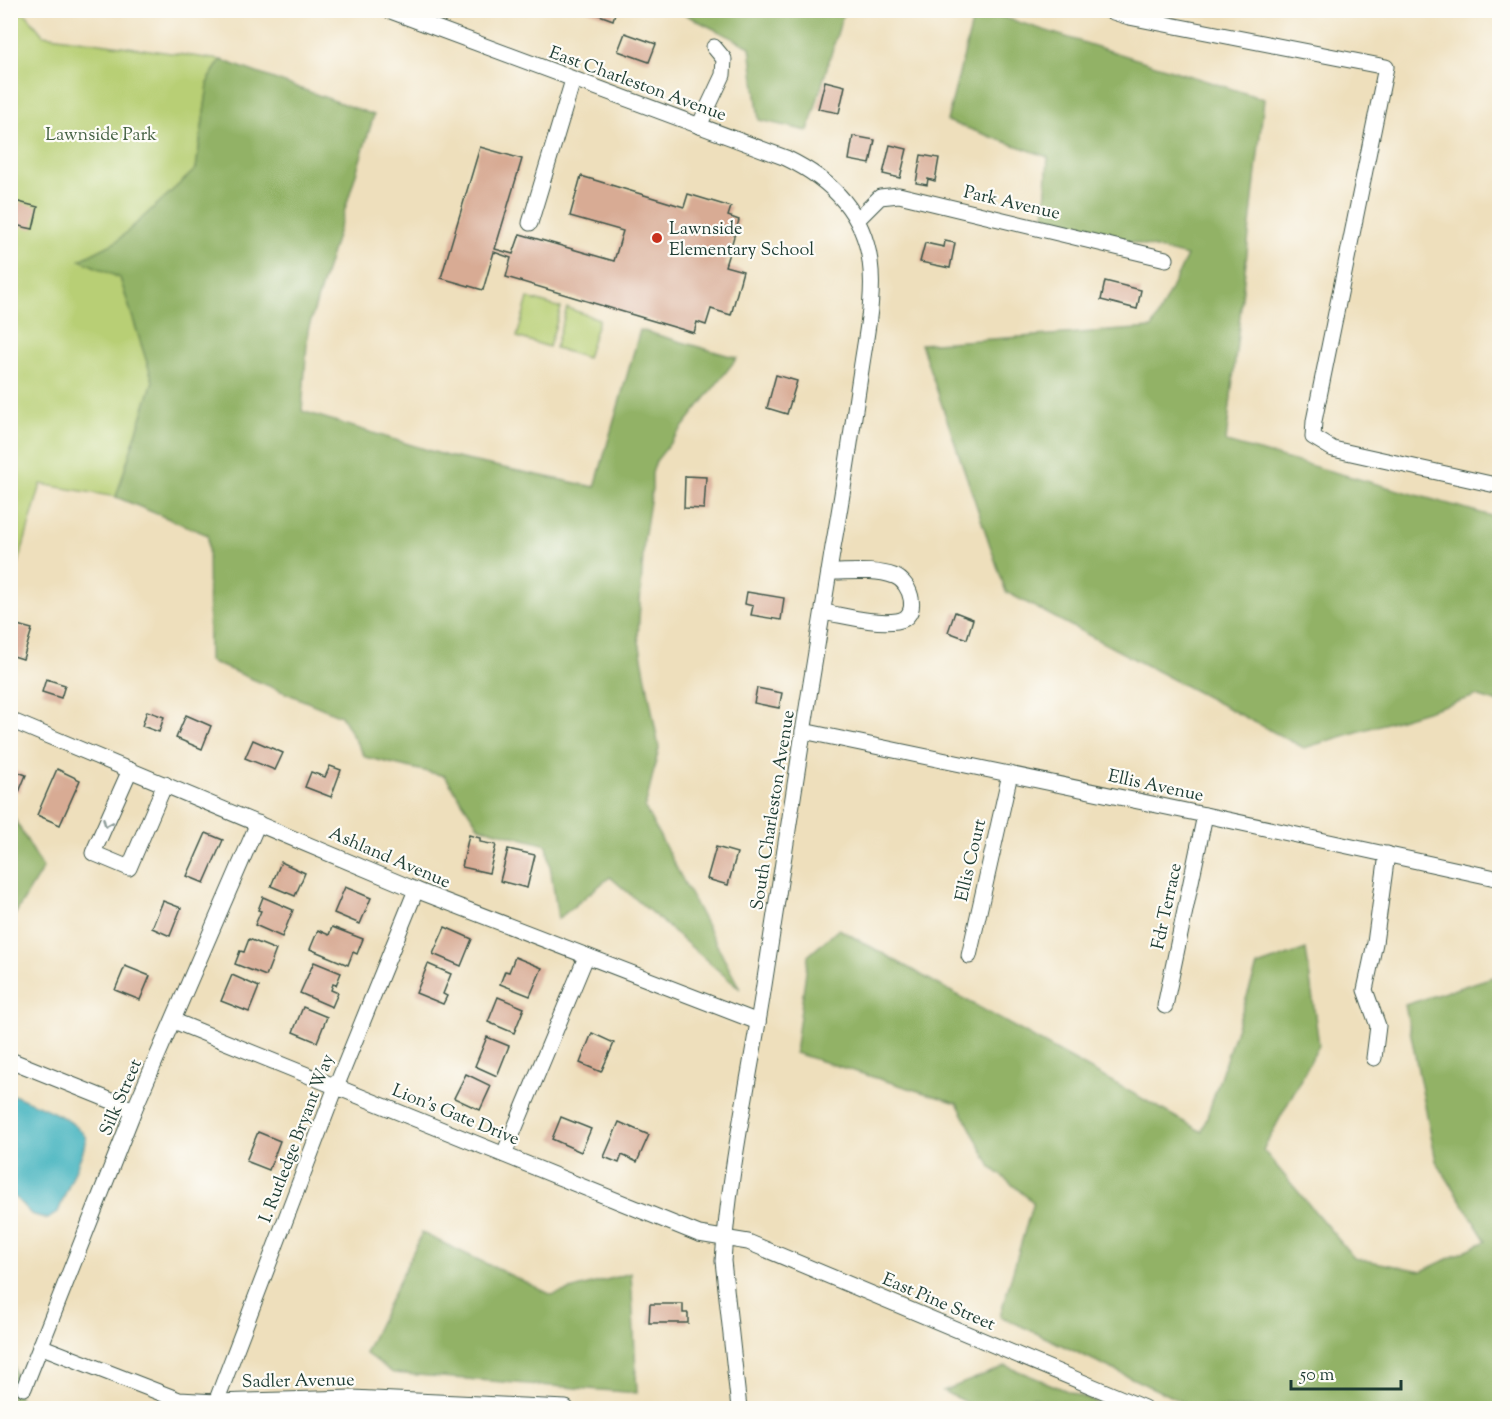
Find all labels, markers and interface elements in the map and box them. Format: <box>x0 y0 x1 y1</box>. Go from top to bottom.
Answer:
street label: East Charleston Avenue <box>545 41 730 129</box>
park label: Lawnside Park <box>45 123 157 149</box>
street label: Park Avenue <box>961 180 1062 228</box>
place label: Lawnside Elementary School <box>669 217 814 264</box>
marker: Lawnside Elementary School <box>650 231 664 245</box>
street label: South Charleston Avenue <box>745 708 803 912</box>
street label: Ellis Avenue <box>1105 764 1206 810</box>
one-way arrow <box>102 817 114 828</box>
street label: Ellis Court <box>950 817 994 904</box>
street label: Ashland Avenue <box>324 821 454 896</box>
street label: Fdr Terrace <box>1146 861 1190 952</box>
street label: I. Rutledge Bryant Way <box>254 1050 342 1227</box>
street label: Silk Street <box>94 1055 150 1140</box>
street label: Lion's Gate Drive <box>388 1078 523 1153</box>
street label: East Pine Street <box>878 1267 999 1338</box>
scale bar <box>1291 1353 1400 1391</box>
text: 50 m <box>1299 1363 1335 1389</box>
street label: Sadler Avenue <box>241 1368 355 1396</box>

